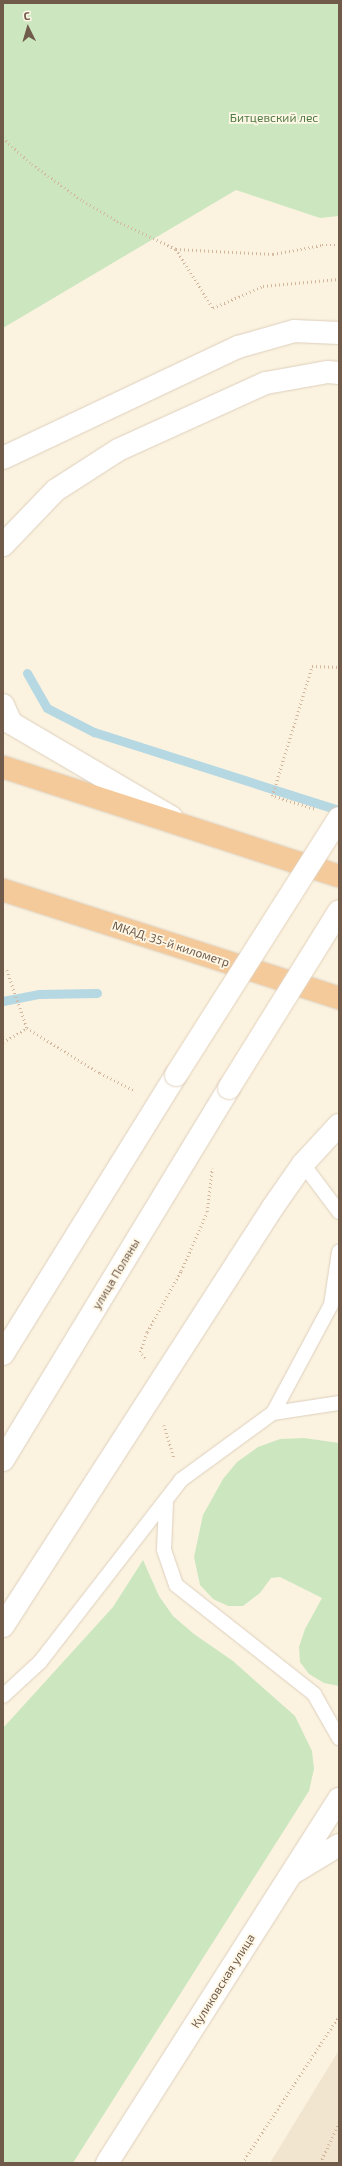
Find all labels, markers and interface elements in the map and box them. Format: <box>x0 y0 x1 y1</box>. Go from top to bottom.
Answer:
north arrow <box>8 8 48 48</box>
text: С <box>23 9 31 22</box>
park label: Битцевский лес <box>230 111 318 125</box>
street label: МКАД, 35-й километр <box>111 918 231 970</box>
street label: улица Поляны <box>89 1236 143 1312</box>
street label: Куликовская улица <box>188 1931 258 2031</box>

